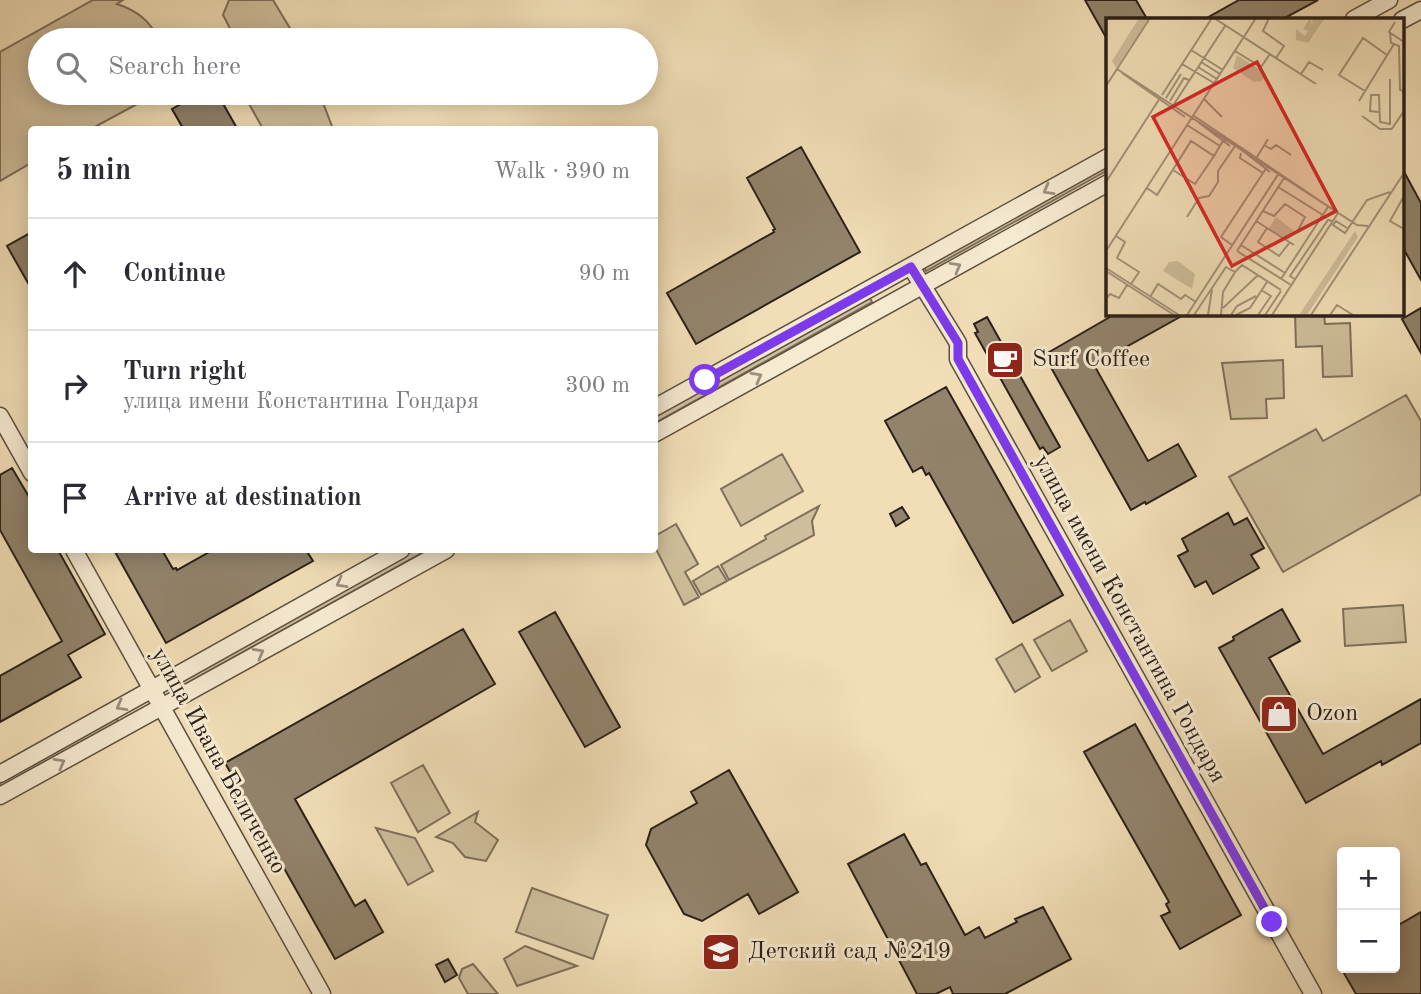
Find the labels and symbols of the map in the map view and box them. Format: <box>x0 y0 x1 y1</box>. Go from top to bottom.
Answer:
inset map <box>1106 18 1404 315</box>
one-way arrow <box>1043 182 1055 195</box>
one-way arrow <box>949 262 961 275</box>
cafe icon: Surf Coffee <box>984 339 1026 381</box>
place label: Surf Coffee <box>1032 348 1150 372</box>
route start <box>689 364 720 395</box>
one-way arrow <box>750 372 762 385</box>
street label: улица имени Константина Гондаря <box>1028 451 1230 787</box>
one-way arrow <box>336 575 348 588</box>
street label: улица Ивана Беличенко <box>146 644 290 878</box>
one-way arrow <box>251 648 264 661</box>
shop icon: Ozon <box>1258 693 1300 735</box>
one-way arrow <box>116 698 129 711</box>
place label: Ozon <box>1306 702 1358 726</box>
one-way arrow <box>52 758 65 771</box>
route end <box>1256 906 1287 937</box>
school or university icon: Детский сад №219 <box>700 931 742 973</box>
place label: Детский сад №219 <box>748 940 951 964</box>

